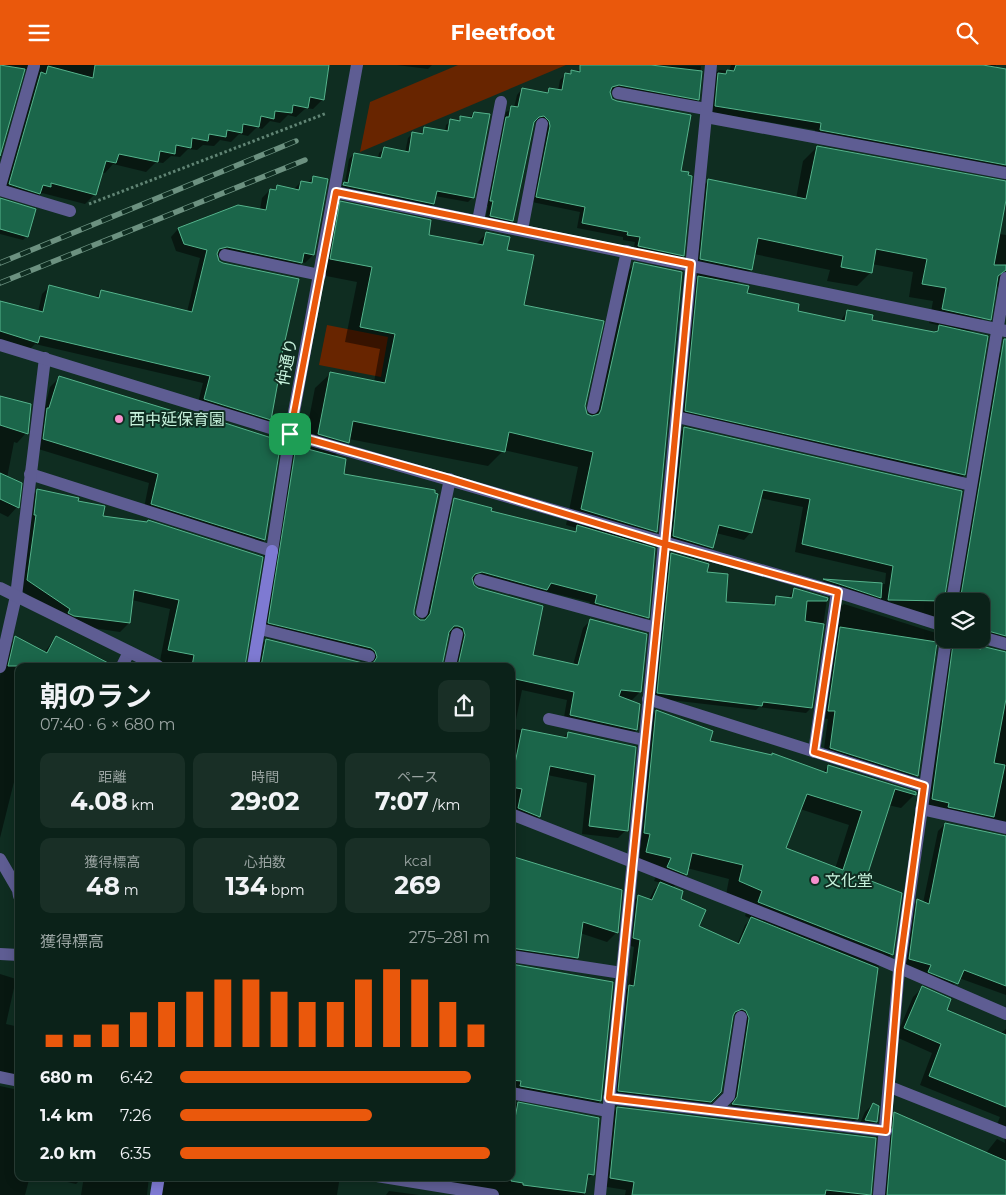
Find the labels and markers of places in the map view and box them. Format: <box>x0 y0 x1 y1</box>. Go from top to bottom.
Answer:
place label: 西中延保育園 <box>129 410 225 429</box>
marker: 西中延保育園 <box>113 413 125 425</box>
pin <box>269 413 311 455</box>
place label: 文化堂 <box>825 871 873 890</box>
marker: 文化堂 <box>809 874 821 886</box>

